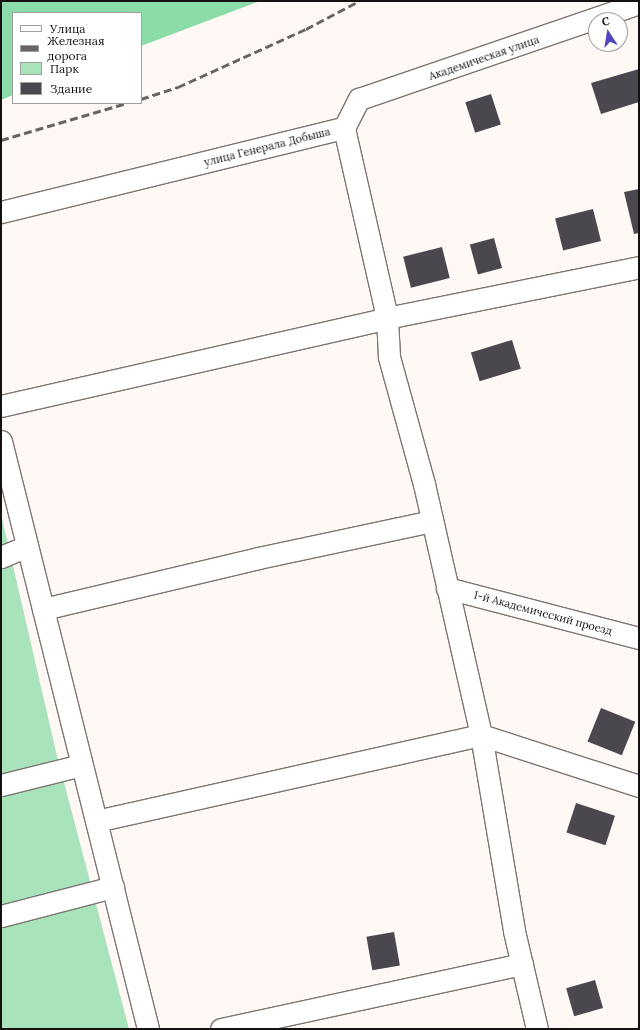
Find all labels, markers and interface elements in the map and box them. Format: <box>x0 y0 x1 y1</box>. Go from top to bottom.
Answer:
legend <box>12 12 142 104</box>
north arrow <box>588 12 628 52</box>
text: С <box>601 14 611 29</box>
text: Улица <box>50 21 86 36</box>
text: Железная дорога <box>47 33 105 63</box>
street label: Академическая улица <box>427 33 541 83</box>
text: Парк <box>50 61 79 76</box>
text: Здание <box>50 81 92 96</box>
street label: улица Генерала Добыша <box>203 125 331 169</box>
street label: 1-й Академический проезд <box>472 588 614 638</box>

